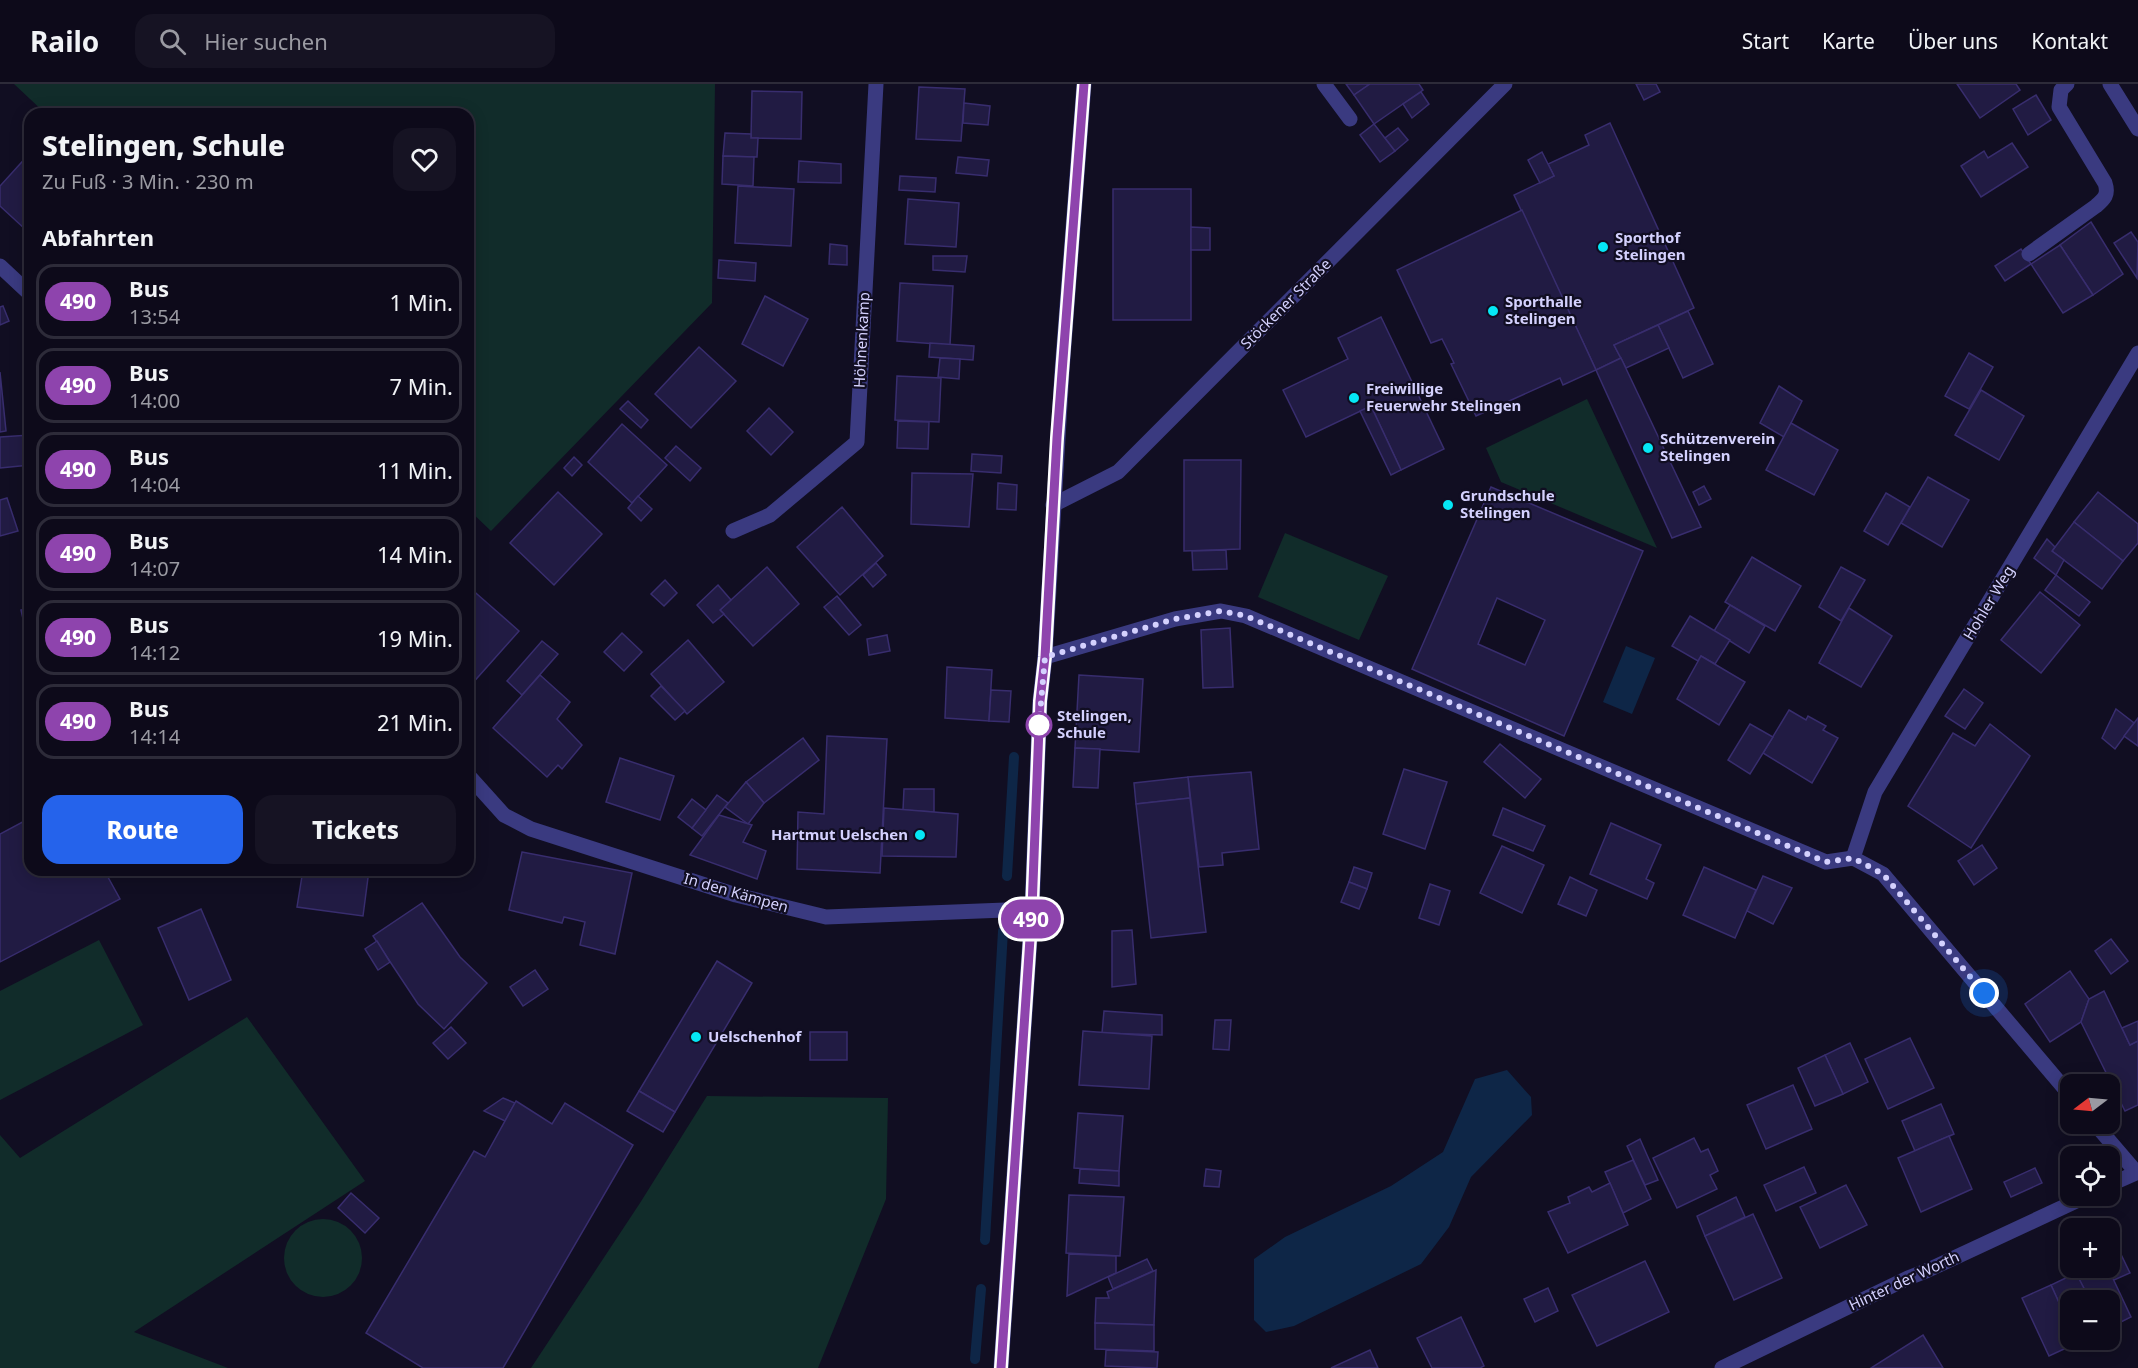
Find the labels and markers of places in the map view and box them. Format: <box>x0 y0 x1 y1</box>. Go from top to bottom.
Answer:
place label: Sporthof Stelingen <box>1615 227 1686 264</box>
marker: Sporthof Stelingen <box>1596 240 1610 254</box>
place label: Sporthalle Stelingen <box>1505 291 1582 328</box>
marker: Sporthalle Stelingen <box>1486 304 1500 318</box>
place label: Freiwillige Feuerwehr Stelingen <box>1366 378 1521 415</box>
marker: Freiwillige Feuerwehr Stelingen <box>1347 391 1361 405</box>
place label: Schützenverein Stelingen <box>1660 428 1775 465</box>
marker: Schützenverein Stelingen <box>1641 441 1655 455</box>
place label: Grundschule Stelingen <box>1460 485 1555 522</box>
marker: Grundschule Stelingen <box>1441 498 1455 512</box>
place label: Stelingen, Schule <box>1057 705 1132 742</box>
marker: Stelingen, Schule <box>1026 712 1052 738</box>
place label: Hartmut Uelschen <box>771 824 908 844</box>
marker: Hartmut Uelschen <box>913 828 927 842</box>
place label: Uelschenhof <box>708 1026 803 1046</box>
marker: Uelschenhof <box>689 1030 703 1044</box>

